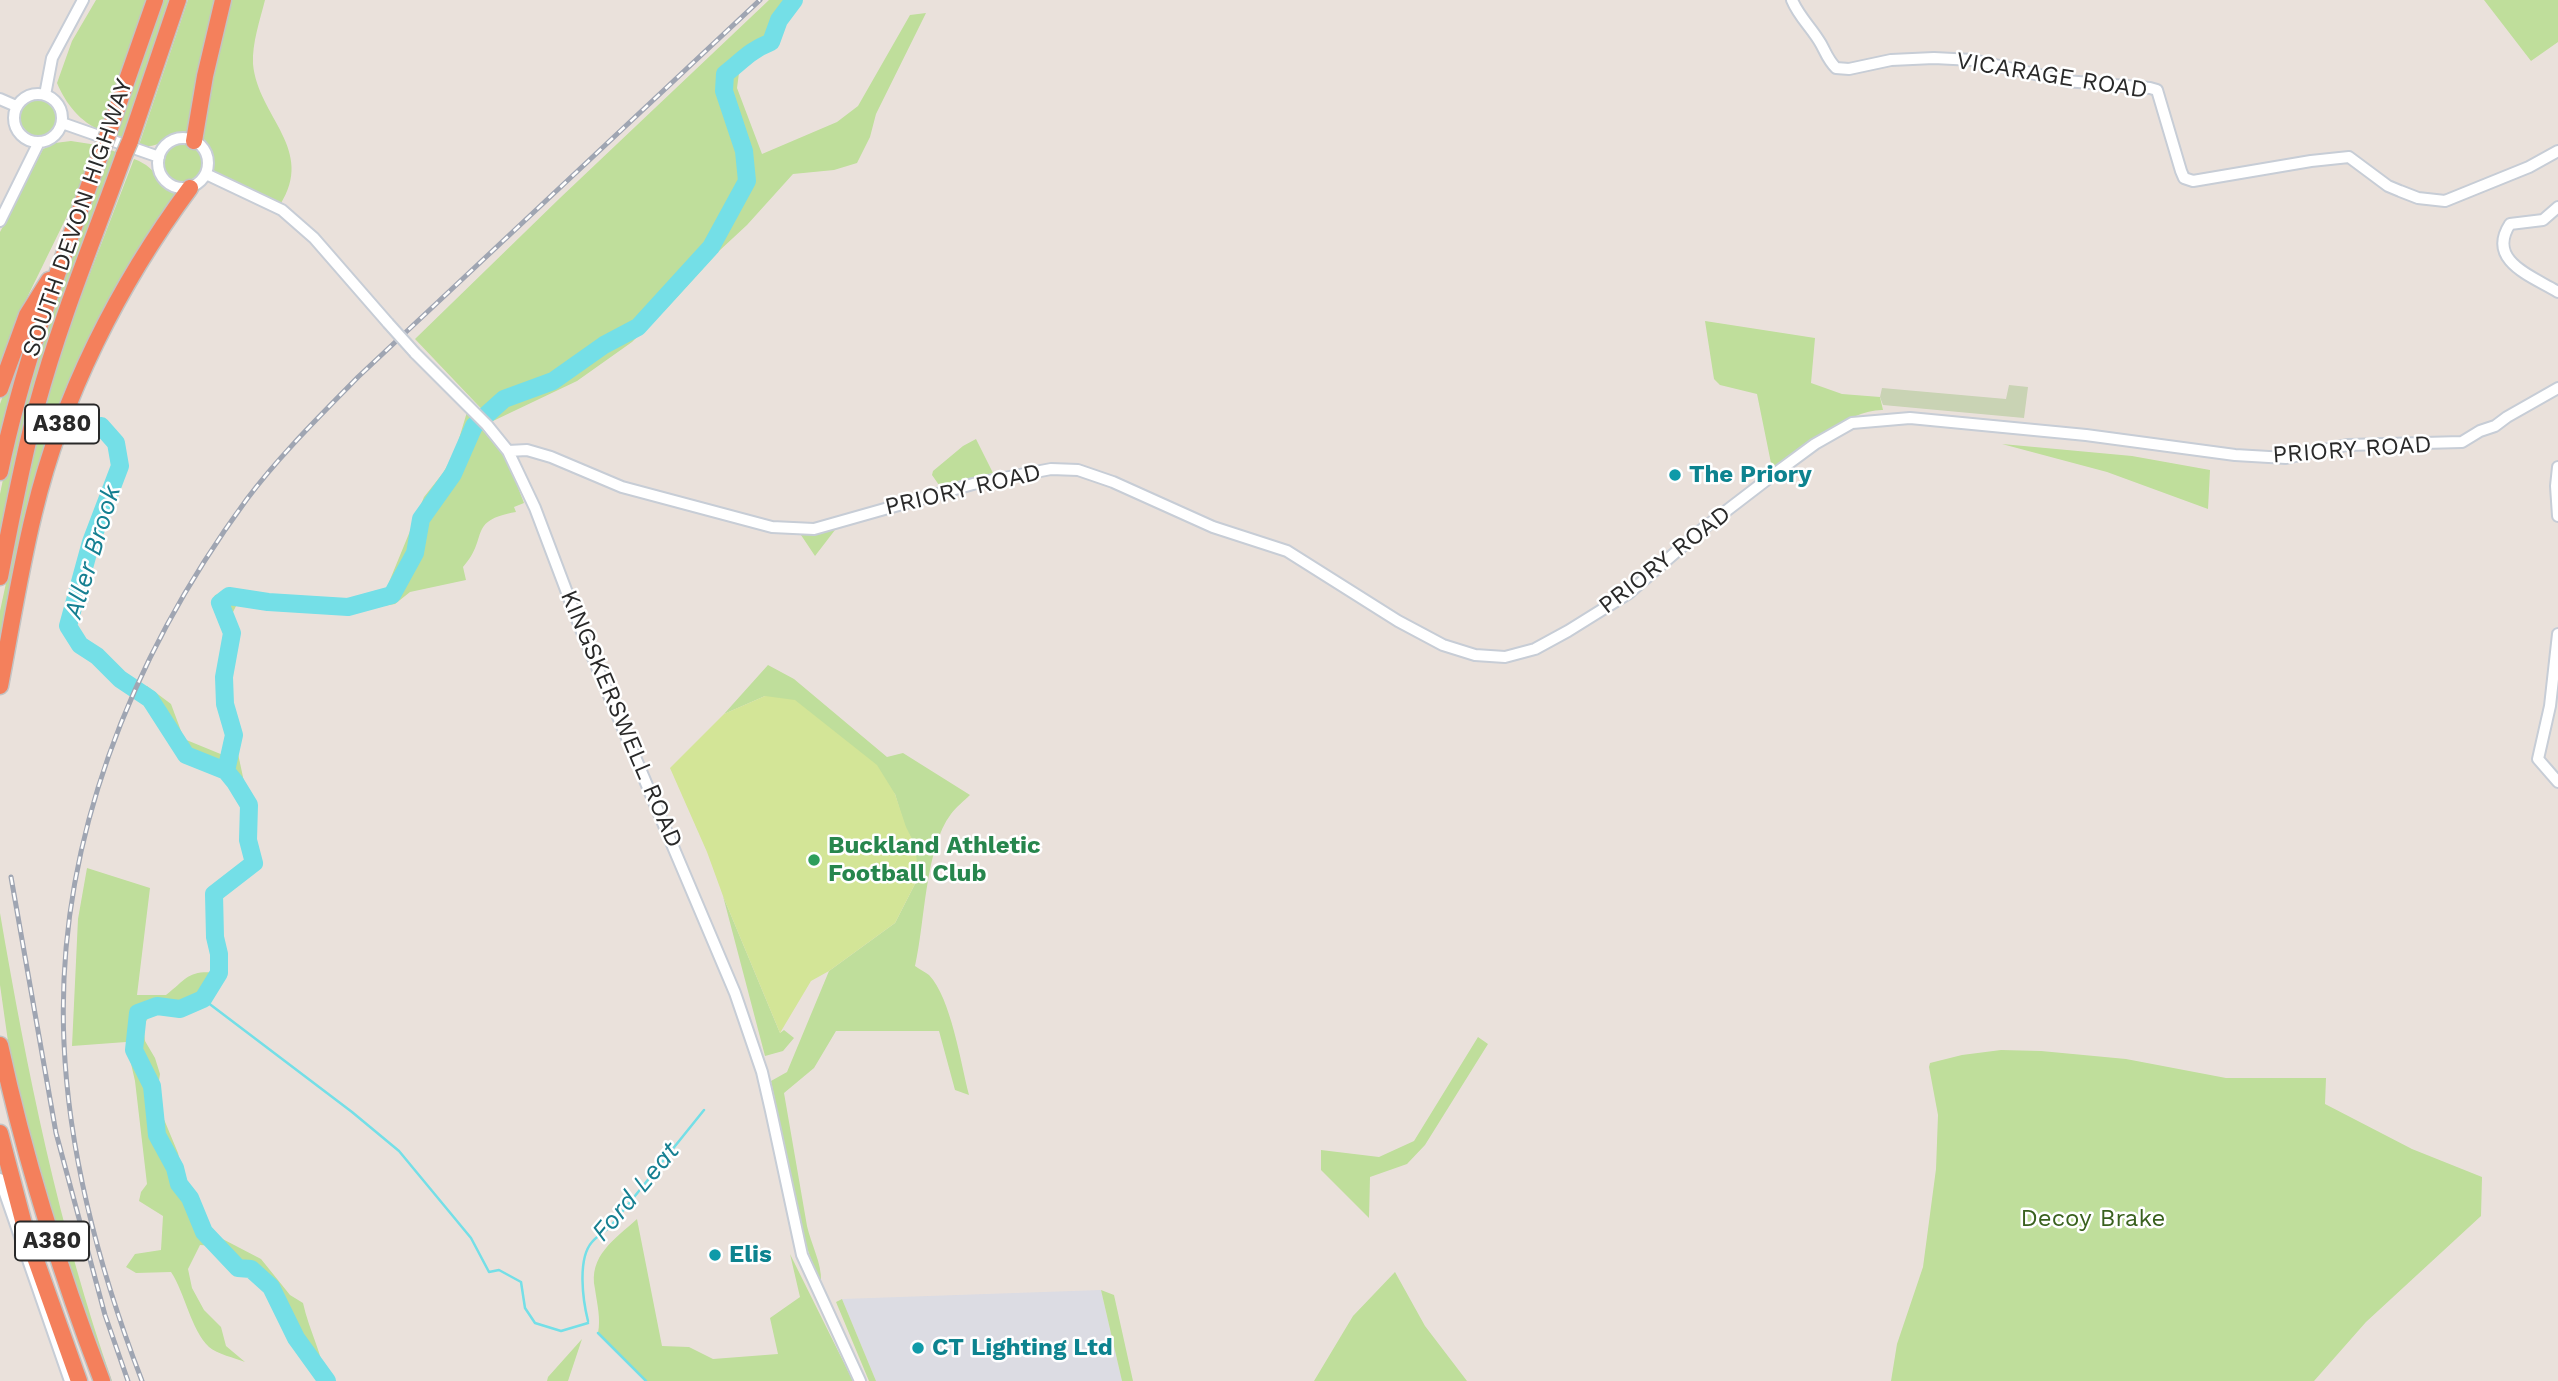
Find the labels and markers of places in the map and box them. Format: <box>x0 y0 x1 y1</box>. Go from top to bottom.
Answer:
place label: The Priory <box>1689 461 1812 489</box>
marker: The Priory <box>1667 467 1683 483</box>
place label: Buckland Athletic Football Club <box>828 832 1040 888</box>
marker: Buckland Athletic Football Club <box>806 852 822 868</box>
place label: Elis <box>729 1241 772 1269</box>
marker: Elis <box>707 1247 723 1263</box>
place label: CT Lighting Ltd <box>932 1334 1113 1362</box>
marker: CT Lighting Ltd <box>910 1340 926 1356</box>

